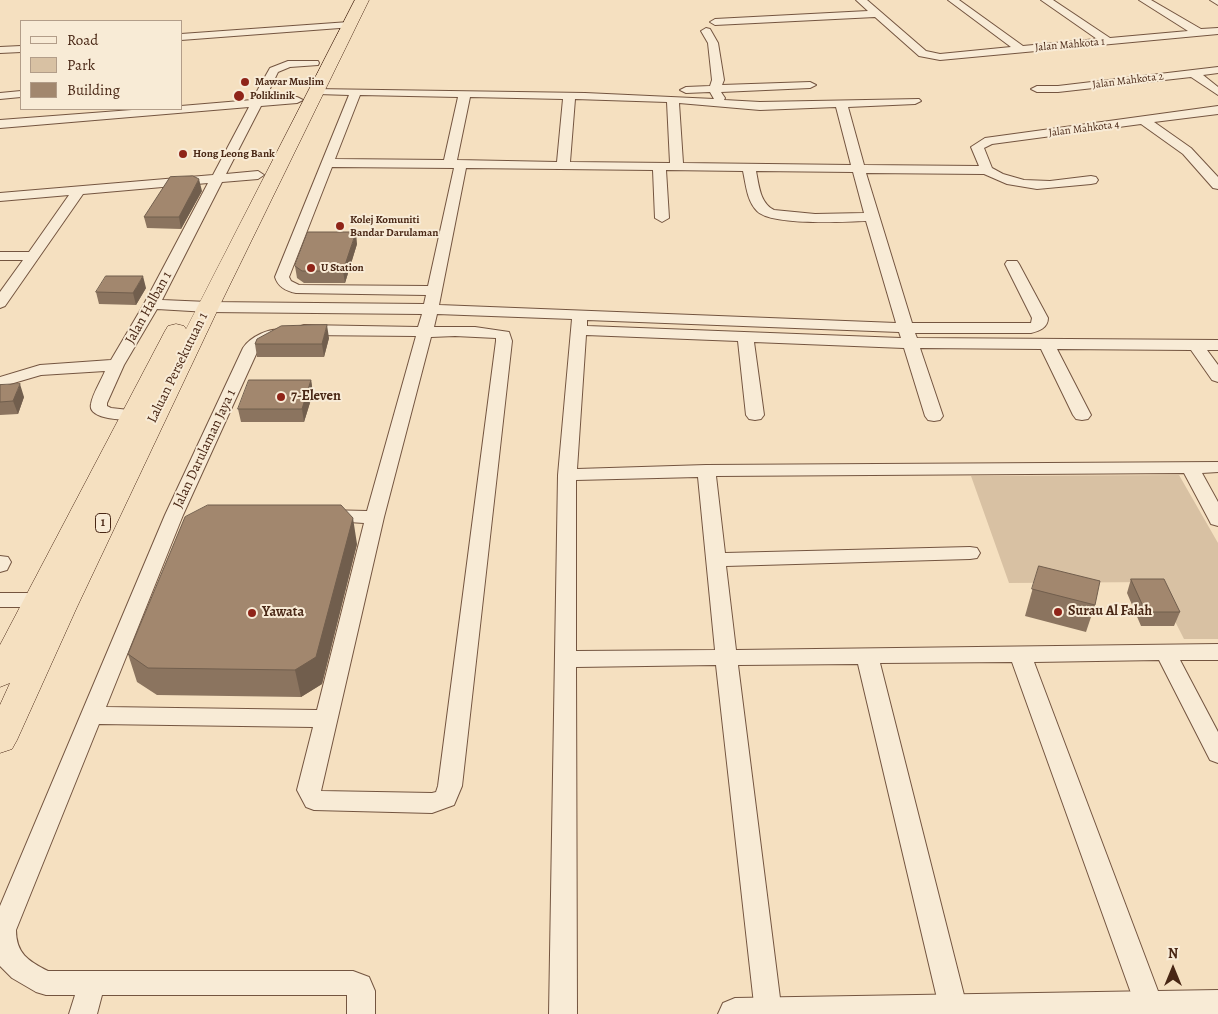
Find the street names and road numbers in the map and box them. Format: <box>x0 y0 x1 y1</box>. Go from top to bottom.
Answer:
street label: Jalan Mahkota 1 <box>1035 35 1105 55</box>
street label: Jalan Mahkota 2 <box>1092 70 1164 92</box>
street label: Jalan Mahkota 4 <box>1048 118 1120 140</box>
street label: Jalan Halban 1 <box>122 269 176 347</box>
street label: Laluan Persekutuan 1 <box>144 310 212 426</box>
street label: Jalan Darulaman Jaya 1 <box>170 387 240 511</box>
road number: 1 <box>96 514 110 532</box>

